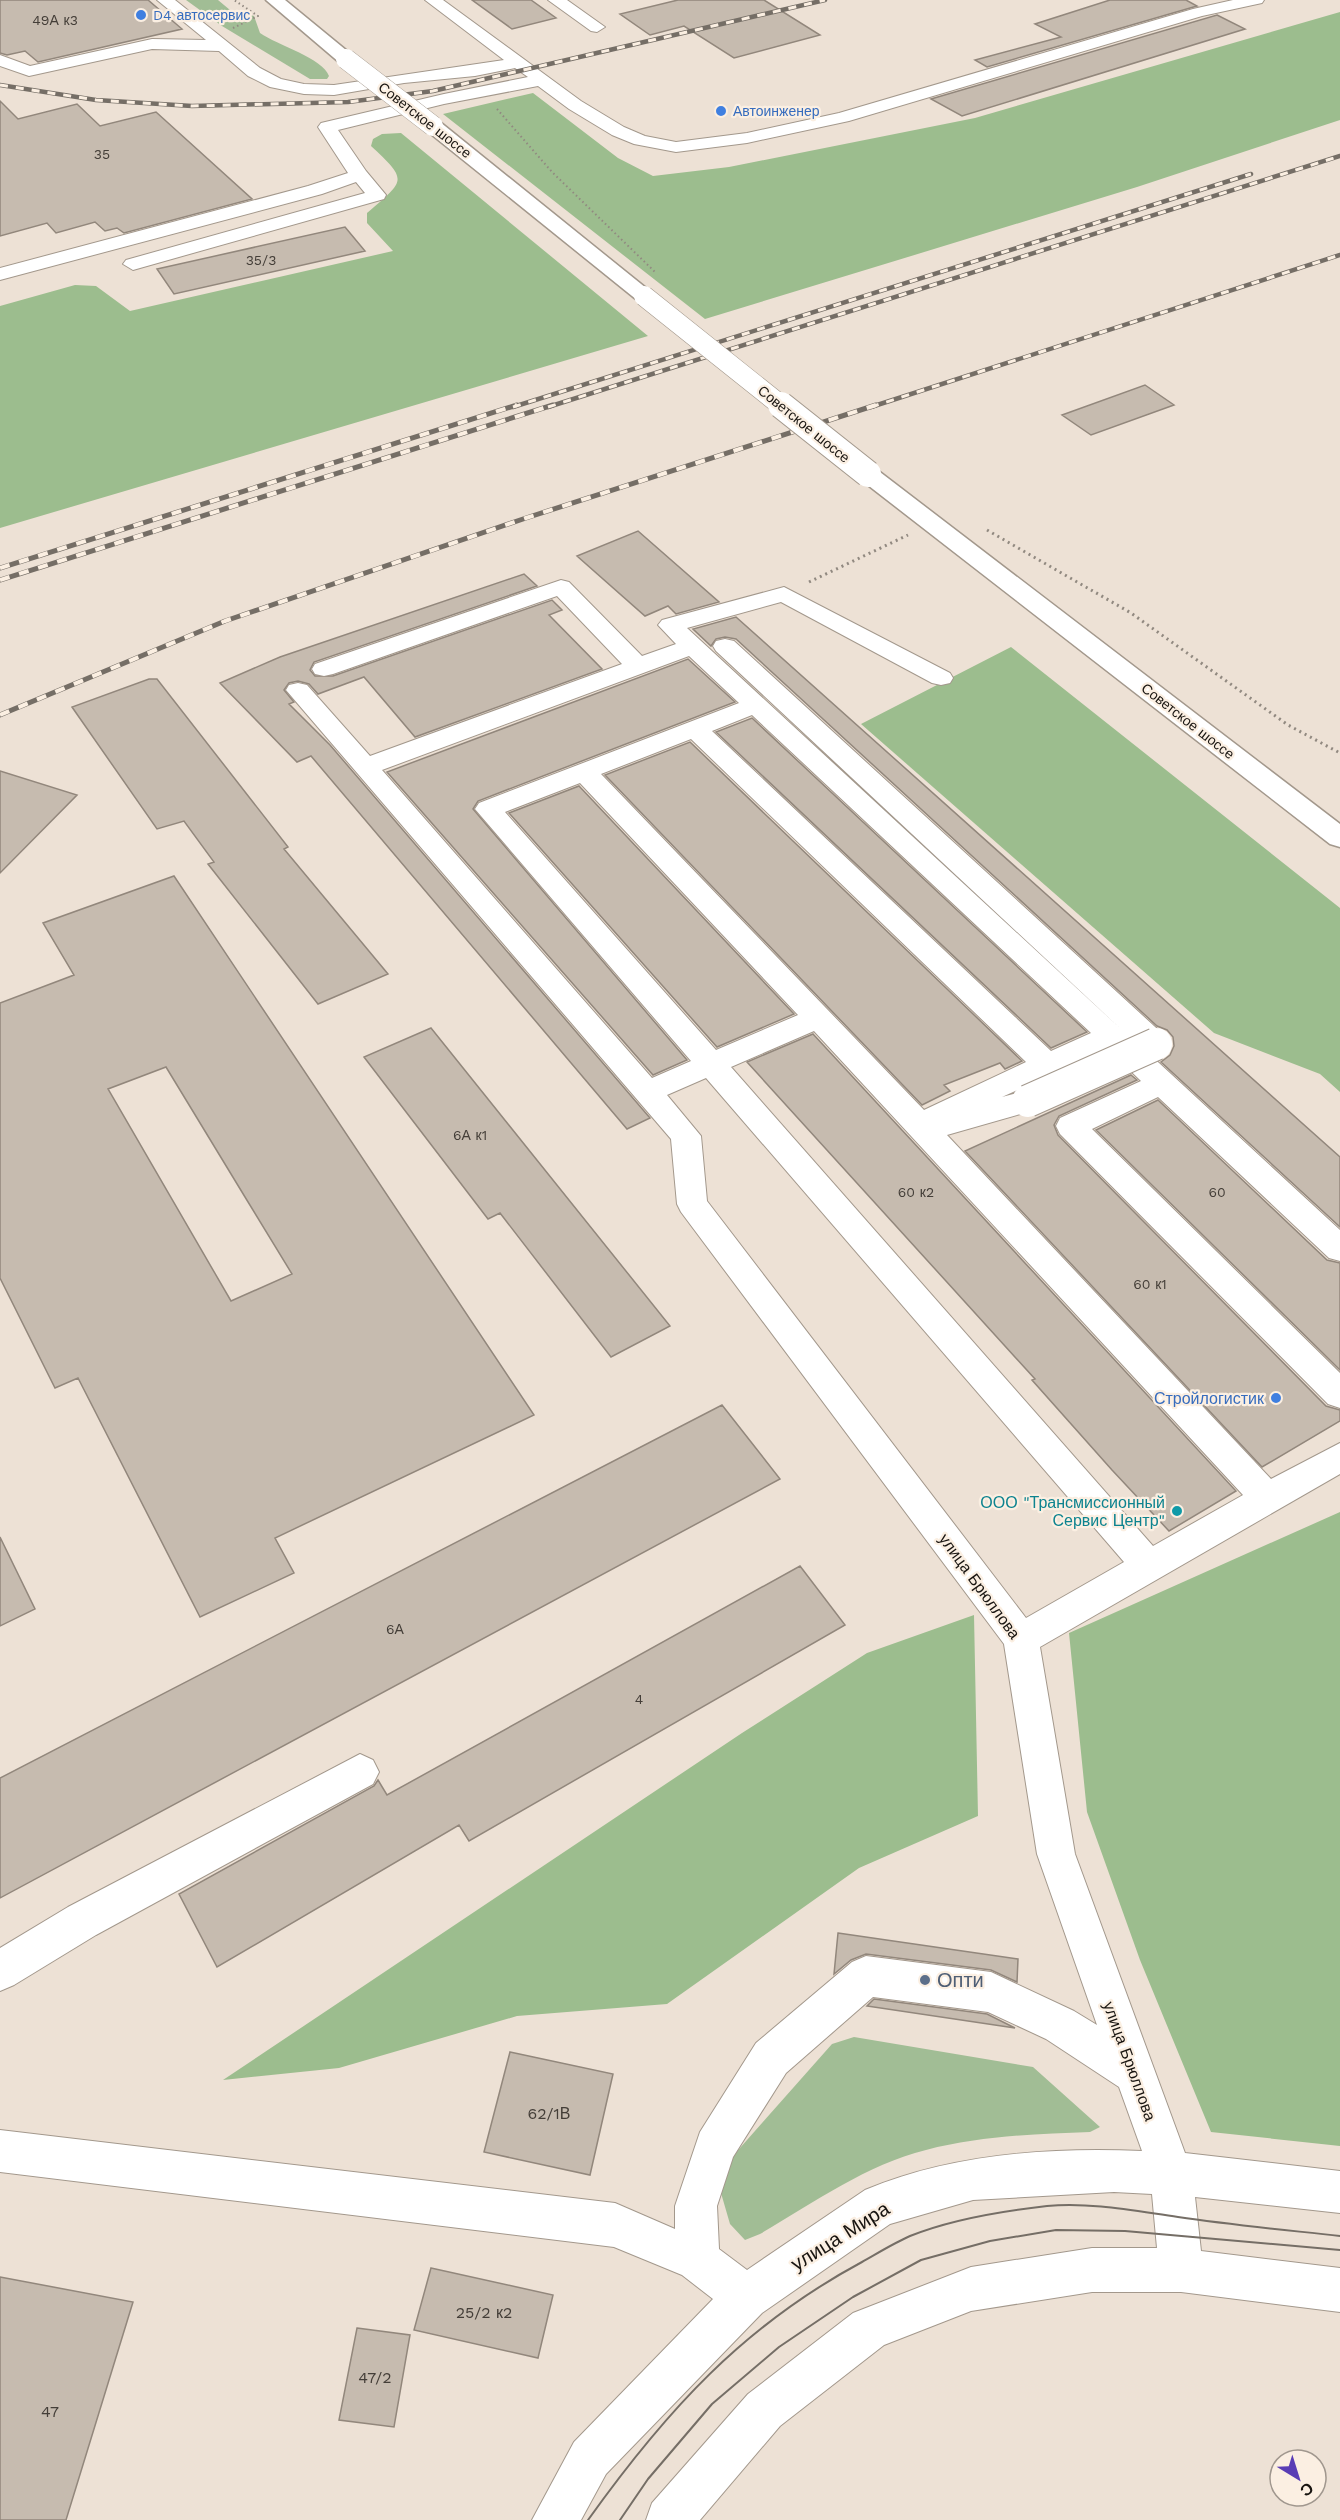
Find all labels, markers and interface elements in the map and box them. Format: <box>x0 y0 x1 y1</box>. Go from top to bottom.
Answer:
place label: D4 автосервис <box>153 7 250 23</box>
marker: D4 автосервис <box>134 8 148 22</box>
house number: 49А к3 <box>32 12 78 28</box>
street label: Советское шоссе <box>375 79 475 161</box>
place label: Автоинженер <box>733 103 820 119</box>
marker: Автоинженер <box>714 104 728 118</box>
house number: 35 <box>94 146 110 162</box>
house number: 35/3 <box>246 252 276 268</box>
street label: Советское шоссе <box>755 382 853 466</box>
street label: Советское шоссе <box>1138 680 1238 762</box>
house number: 6А к1 <box>453 1127 487 1143</box>
house number: 60 к2 <box>898 1184 934 1200</box>
house number: 60 <box>1208 1184 1226 1200</box>
house number: 60 к1 <box>1133 1276 1167 1292</box>
place label: Стройлогистик <box>1154 1389 1265 1408</box>
marker: Стройлогистик <box>1269 1391 1283 1405</box>
place label: ООО "Трансмиссионный Сервис Центр" <box>980 1493 1165 1530</box>
marker: ООО "Трансмиссионный Сервис Центр" <box>1170 1504 1184 1518</box>
street label: улица Брюллова <box>935 1530 1024 1643</box>
house number: 6А <box>386 1621 405 1637</box>
house number: 4 <box>635 1691 643 1707</box>
place label: Опти <box>937 1968 984 1992</box>
marker: Опти <box>918 1973 932 1987</box>
street label: улица Брюллова <box>1099 1999 1160 2123</box>
house number: 62/1В <box>528 2104 570 2123</box>
street label: улица Мира <box>786 2196 895 2276</box>
house number: 25/2 к2 <box>456 2303 512 2322</box>
house number: 47/2 <box>358 2368 392 2387</box>
house number: 47 <box>41 2402 59 2421</box>
north arrow <box>1268 2448 1328 2508</box>
text: С <box>1296 2478 1317 2501</box>

